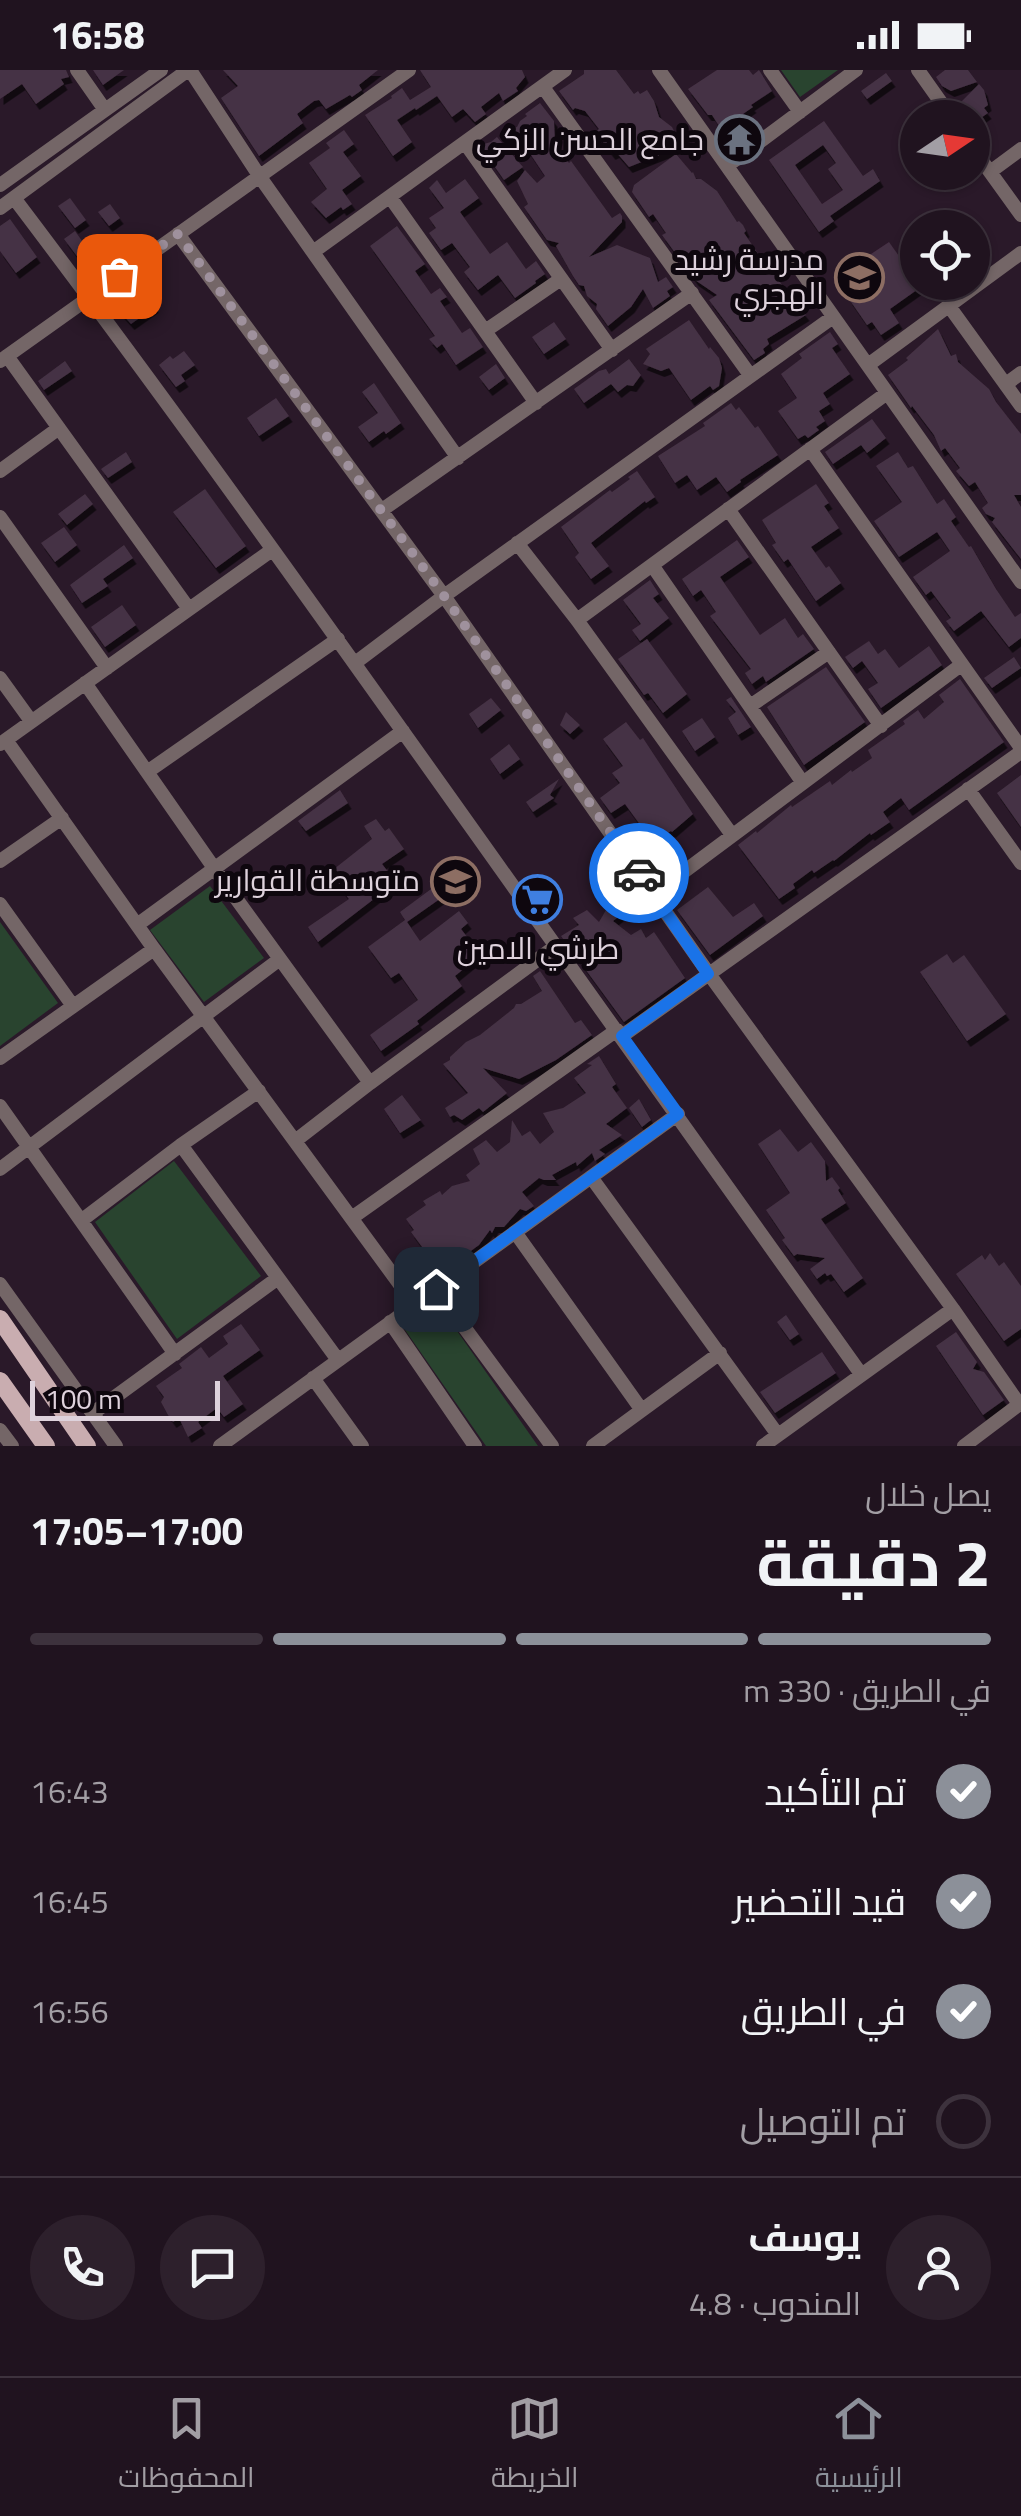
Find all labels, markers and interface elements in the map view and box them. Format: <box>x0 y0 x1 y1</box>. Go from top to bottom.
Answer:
text: 16:58 <box>50 6 145 64</box>
north arrow <box>900 100 990 190</box>
map controls <box>900 100 990 300</box>
temple icon: جامع الحسن الزكي <box>713 114 765 166</box>
place label: جامع الحسن الزكي <box>476 116 704 163</box>
button: locate <box>900 210 990 300</box>
pin <box>77 234 162 319</box>
place label: مدرسة رشيد الهجري <box>674 236 824 317</box>
icon: bag <box>92 249 147 304</box>
school or university icon: مدرسة رشيد الهجري <box>833 251 885 303</box>
courier <box>589 823 689 923</box>
icon: car <box>612 846 667 901</box>
school or university icon: متوسطة القوارير <box>429 855 481 907</box>
place label: متوسطة القوارير <box>213 857 420 903</box>
supermarket icon: طرشي الامين <box>512 874 564 926</box>
place label: طرشي الامين <box>457 925 619 971</box>
pin <box>394 1247 479 1332</box>
icon: home <box>409 1262 464 1317</box>
scale bar <box>30 1376 220 1420</box>
text: 100 m <box>45 1377 122 1420</box>
text: يصل خلال <box>865 1470 991 1518</box>
text: 17:00–17:05 <box>30 1502 243 1560</box>
text: 2 دقيقة <box>757 1512 991 1611</box>
text: في الطريق · 330 m <box>743 1666 991 1714</box>
text: تم التأكيد <box>764 1762 906 1820</box>
icon: check <box>936 1764 991 1819</box>
text: 16:43 <box>30 1767 109 1815</box>
text: قيد التحضير <box>733 1872 906 1930</box>
icon: check <box>936 1874 991 1929</box>
text: 16:45 <box>30 1877 109 1925</box>
text: في الطريق <box>741 1982 906 2040</box>
icon: check <box>936 1984 991 2039</box>
text: 16:56 <box>30 1987 109 2035</box>
text: تم التوصيل <box>740 2092 906 2150</box>
text: يوسف <box>748 2208 861 2266</box>
button: phone <box>30 2215 135 2320</box>
button: chat <box>160 2215 265 2320</box>
button: person <box>886 2215 991 2320</box>
text: المندوب · 4.8 <box>689 2279 861 2327</box>
tab: المحفوظات <box>118 2391 255 2503</box>
tab: الخريطة <box>491 2391 578 2503</box>
tab: الرئيسية <box>815 2391 903 2503</box>

